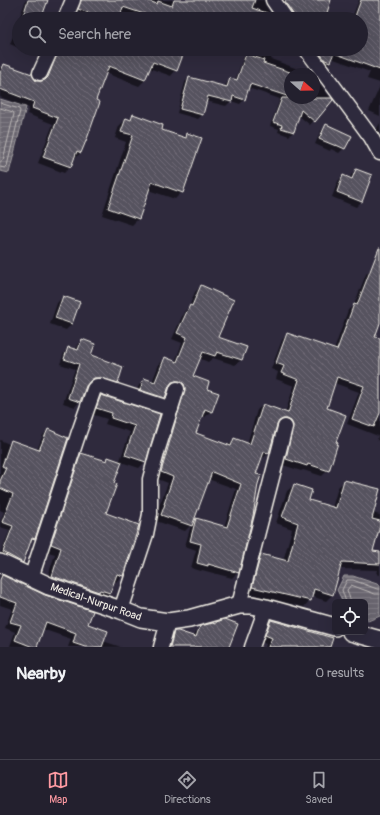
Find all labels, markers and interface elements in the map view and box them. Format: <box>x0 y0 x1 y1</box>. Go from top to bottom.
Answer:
search box <box>12 12 368 56</box>
icon: search <box>26 23 48 45</box>
text: Search here <box>58 25 131 44</box>
north arrow <box>284 68 320 104</box>
street label: Medical-Nurpur Road <box>49 580 143 624</box>
map controls <box>332 599 368 635</box>
button: locate <box>332 599 368 635</box>
text: Nearby <box>16 663 65 684</box>
text: 0 results <box>315 665 364 681</box>
tab: Map <box>47 769 69 806</box>
tab: Directions <box>164 769 211 806</box>
tab: Saved <box>305 769 333 806</box>

